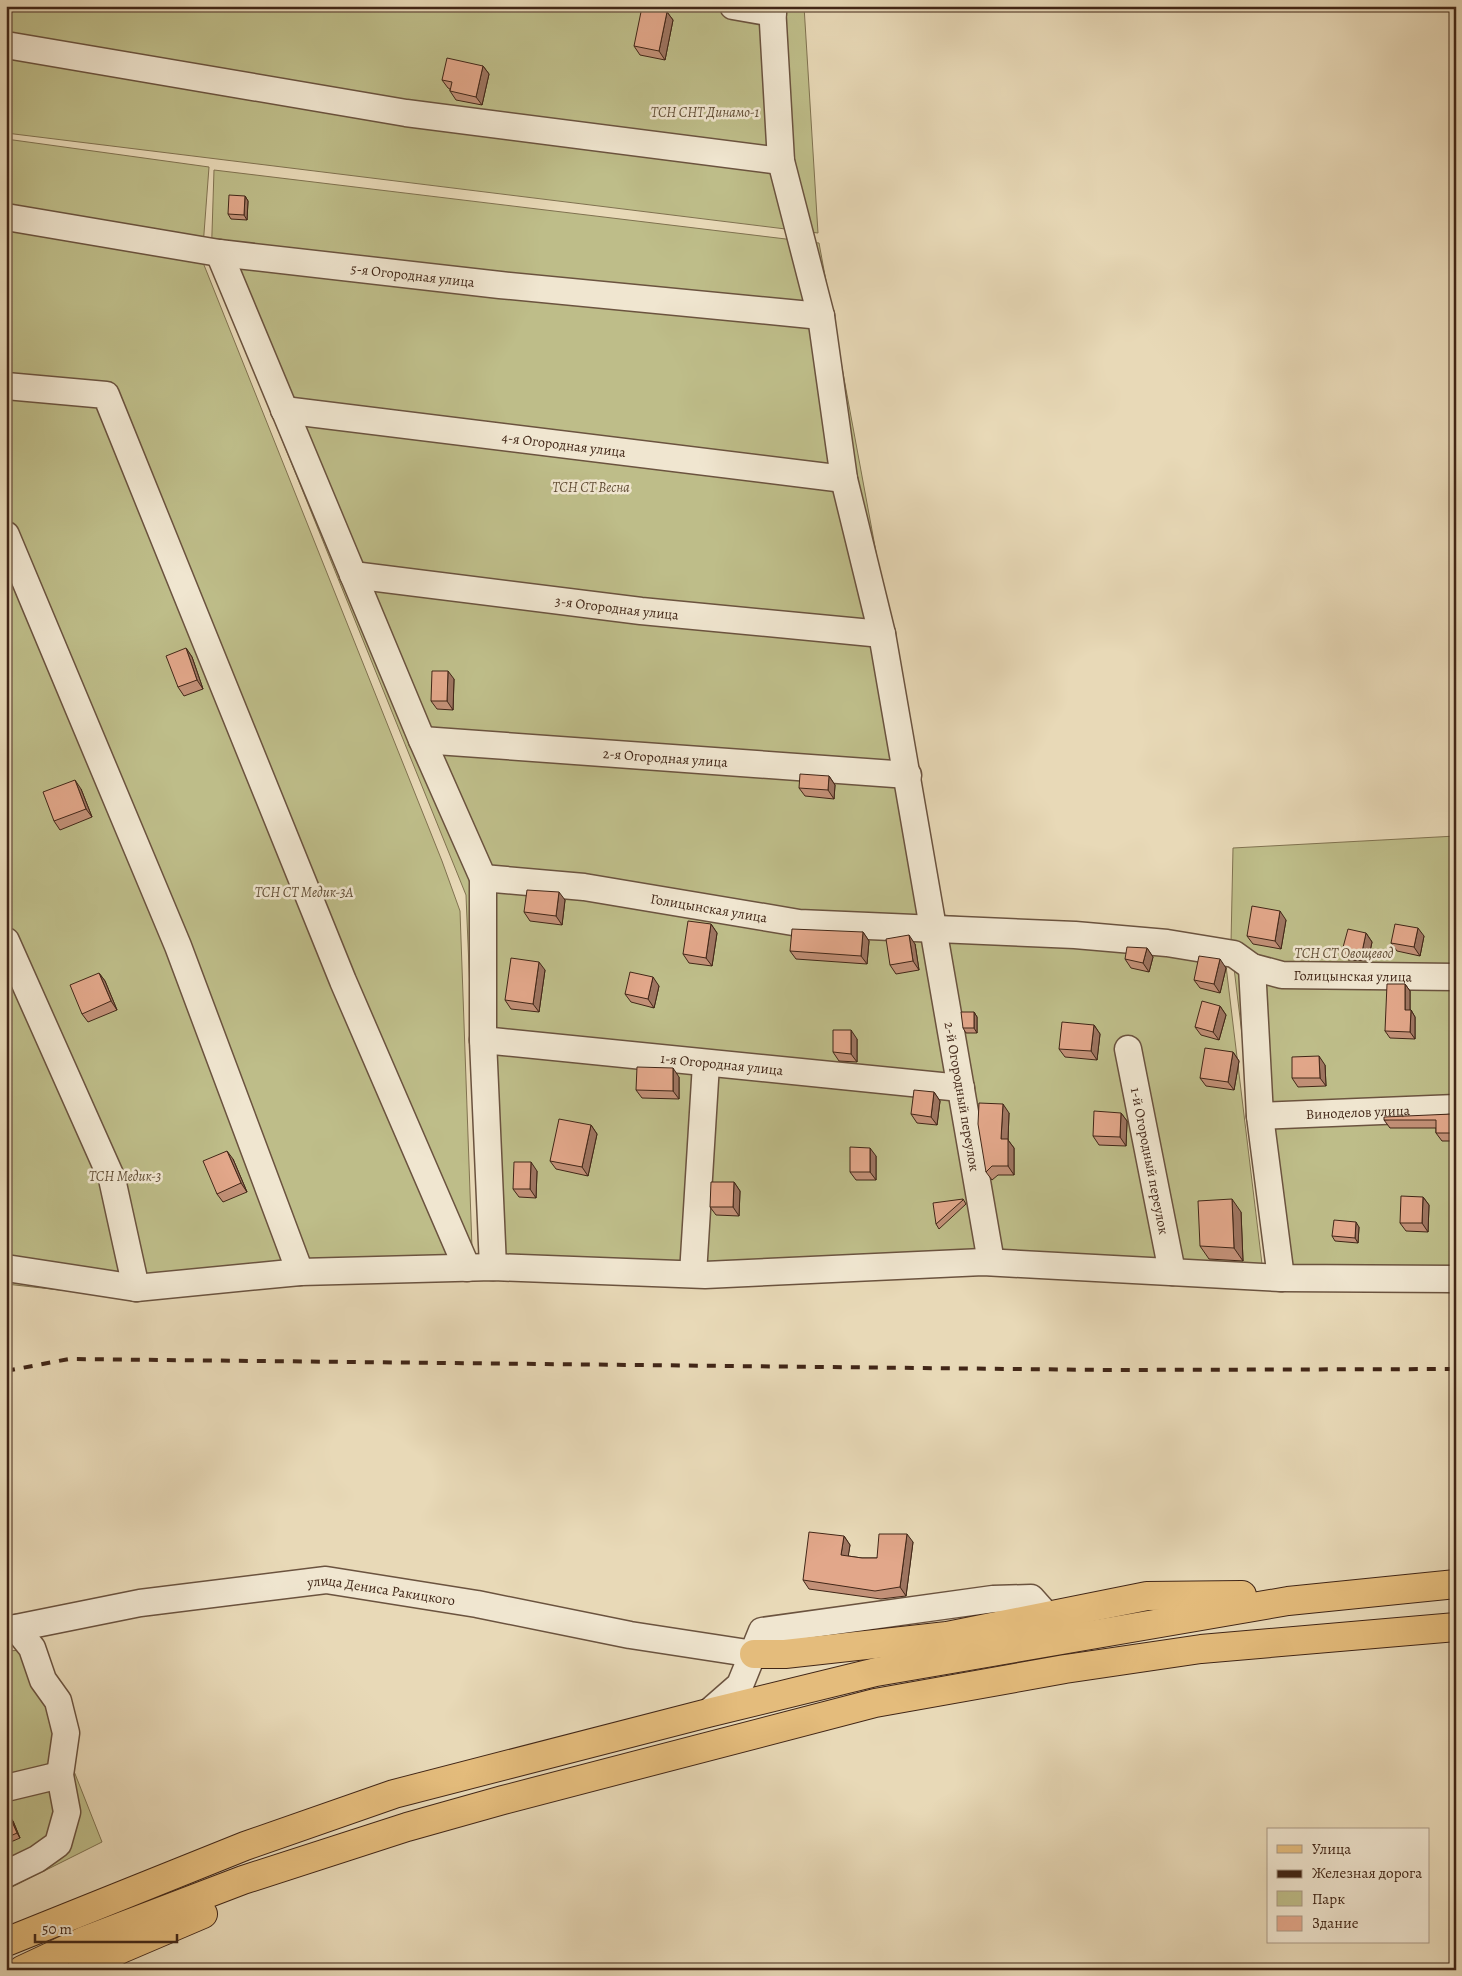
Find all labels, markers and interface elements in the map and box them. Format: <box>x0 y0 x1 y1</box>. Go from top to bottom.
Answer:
park label: ТСН СНТ Динамо-1 <box>651 103 759 122</box>
street label: 5-я Огородная улица <box>350 259 476 292</box>
street label: 4-я Огородная улица <box>501 427 628 462</box>
park label: ТСН СТ Весна <box>552 478 630 497</box>
street label: 3-я Огородная улица <box>554 591 680 624</box>
street label: 2-я Огородная улица <box>602 744 729 772</box>
park label: ТСН СТ Медик-3А <box>255 883 354 902</box>
street label: Голицынская улица <box>649 889 769 927</box>
park label: ТСН СТ Овощевод <box>1295 944 1394 963</box>
street label: Голицынская улица <box>1294 966 1413 986</box>
street label: 2-й Огородный переулок <box>940 1020 985 1173</box>
street label: 1-я Огородная улица <box>659 1048 785 1080</box>
street label: 1-й Огородный переулок <box>1126 1086 1174 1236</box>
street label: Виноделов улица <box>1305 1100 1411 1124</box>
park label: ТСН Медик-3 <box>89 1167 161 1186</box>
street label: улица Дениса Ракицкого <box>305 1570 457 1610</box>
legend <box>1267 1828 1430 1944</box>
text: Улица <box>1312 1839 1351 1859</box>
text: Железная дорога <box>1312 1863 1422 1883</box>
text: Парк <box>1312 1889 1345 1909</box>
scale bar <box>35 1911 178 1943</box>
text: Здание <box>1312 1913 1359 1933</box>
text: 50 m <box>42 1919 72 1939</box>

